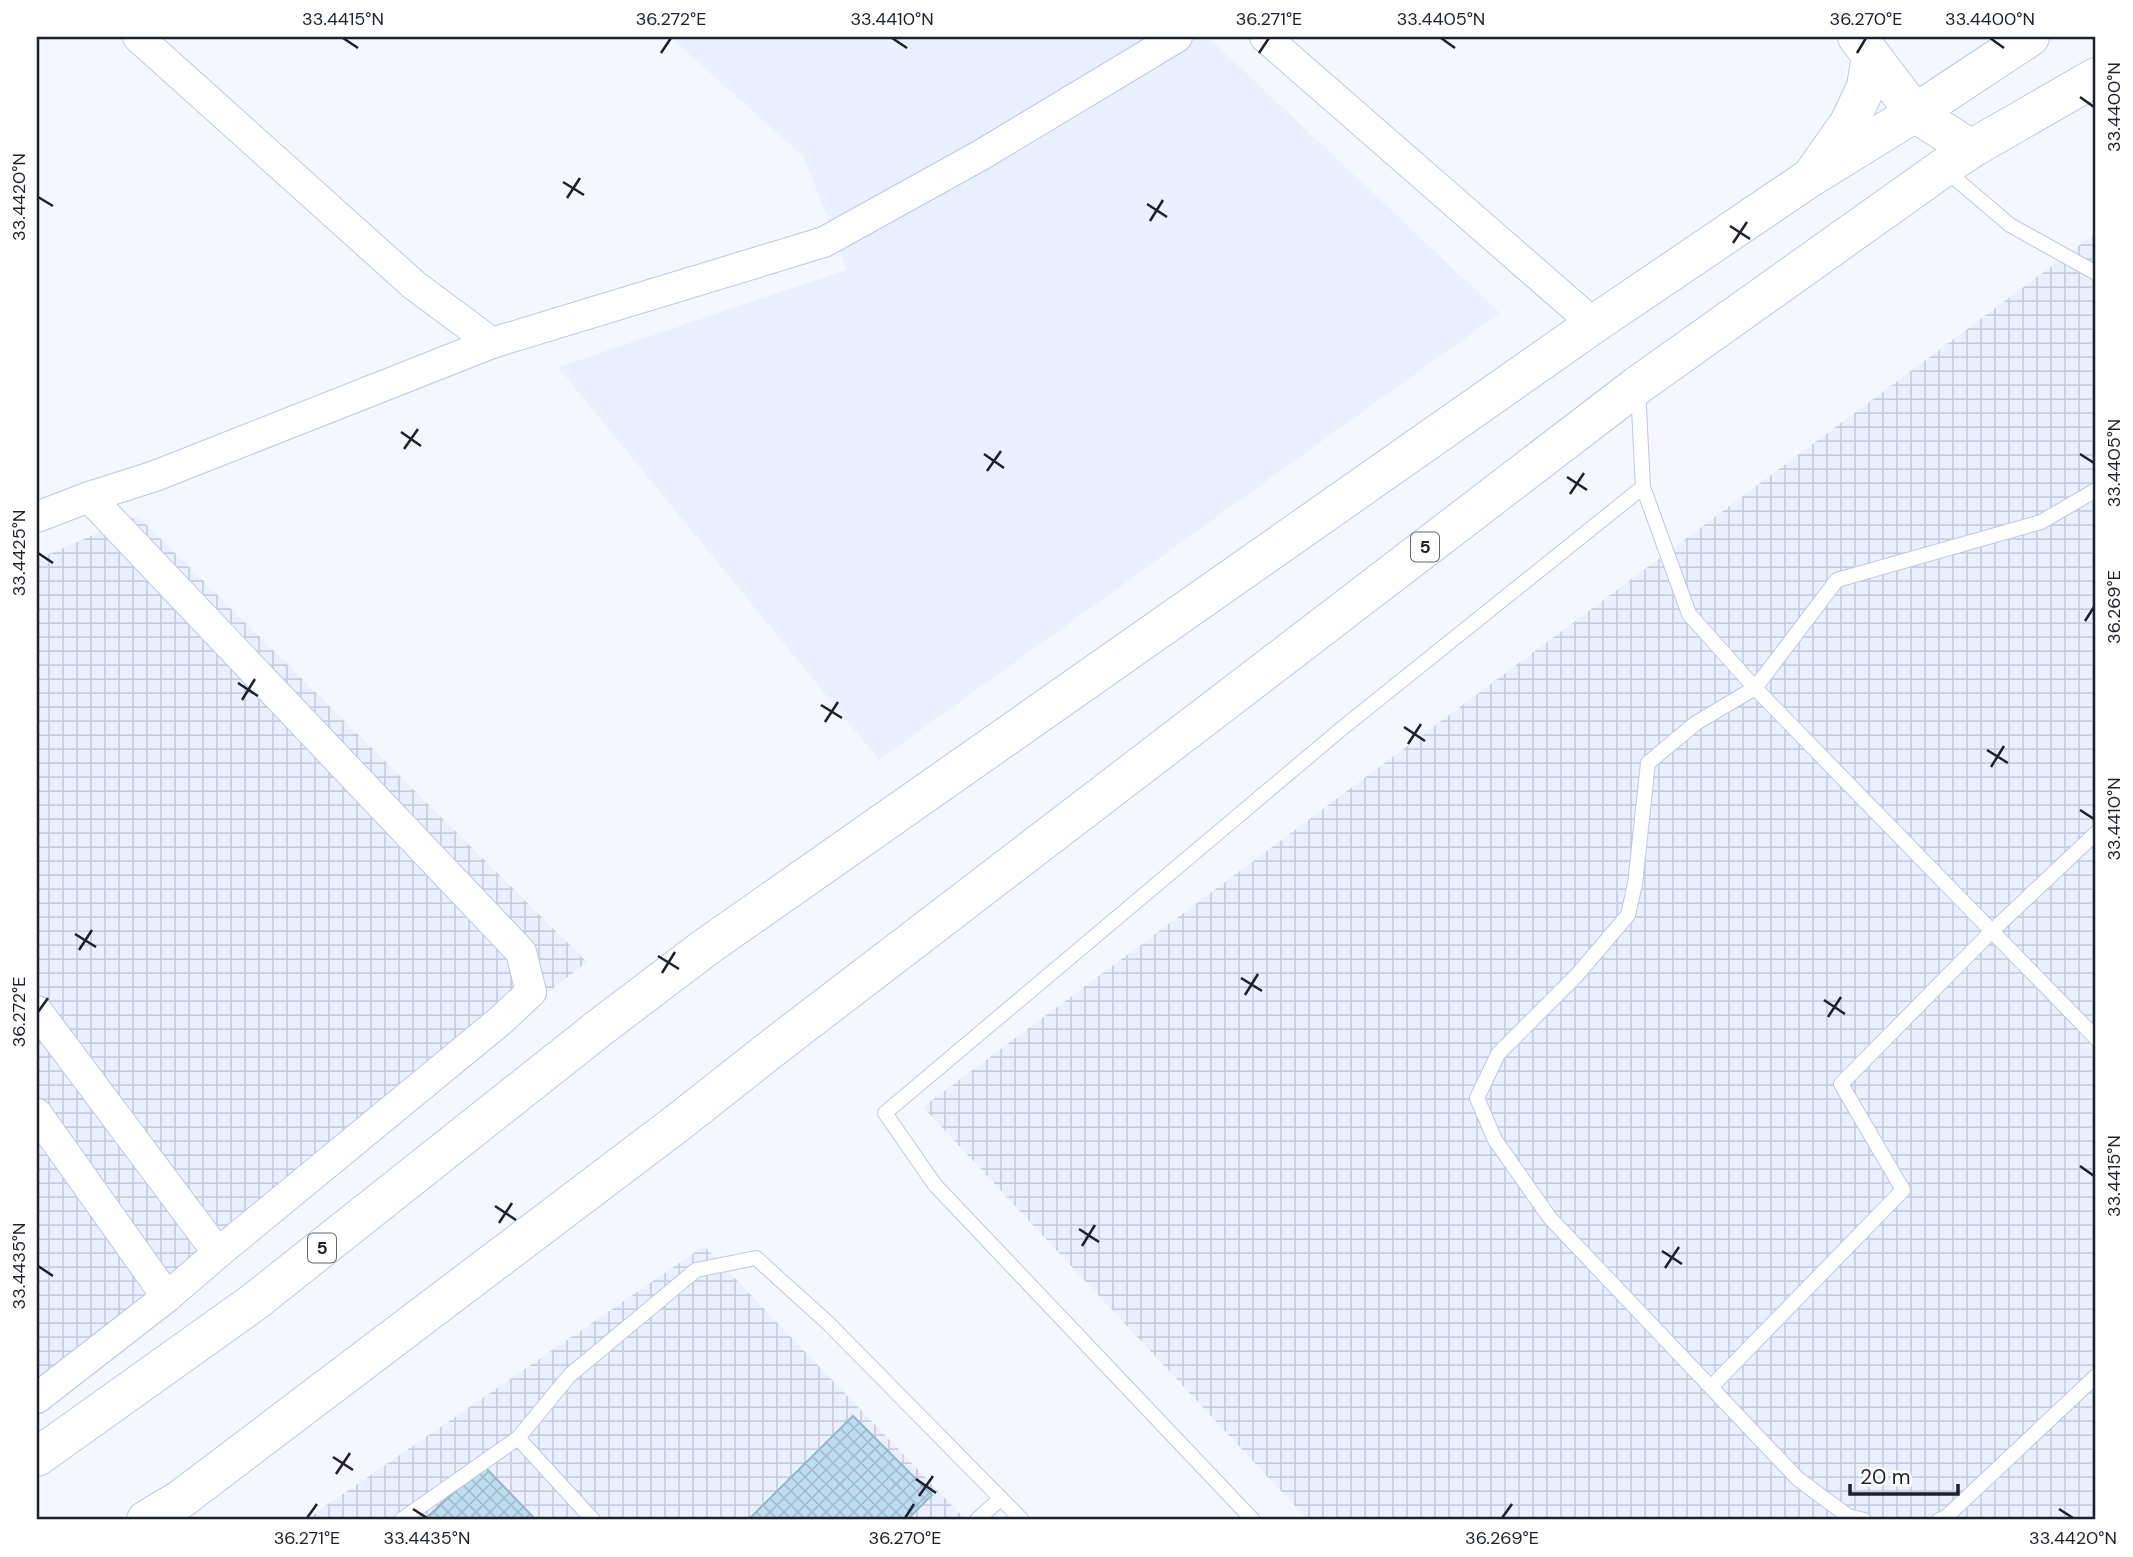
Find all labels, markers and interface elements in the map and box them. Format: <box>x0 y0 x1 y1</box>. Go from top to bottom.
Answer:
text: 33.4415°N <box>302 7 384 31</box>
text: 36.272°E <box>636 7 706 31</box>
text: 33.4410°N <box>850 7 934 31</box>
text: 36.271°E <box>1236 7 1302 31</box>
text: 33.4405°N <box>1397 7 1485 31</box>
text: 36.270°E <box>1830 7 1902 31</box>
text: 33.4400°N <box>1945 7 2035 31</box>
text: 33.4400°N <box>2102 62 2126 152</box>
text: 33.4420°N <box>7 153 31 241</box>
text: 33.4405°N <box>2102 419 2126 507</box>
text: 33.4425°N <box>7 510 31 596</box>
road number: 5 <box>1411 532 1439 562</box>
text: 36.269°E <box>2102 570 2126 644</box>
text: 33.4410°N <box>2102 777 2126 861</box>
text: 36.272°E <box>7 977 31 1047</box>
text: 33.4415°N <box>2102 1135 2126 1217</box>
text: 33.4435°N <box>7 1223 31 1309</box>
road number: 5 <box>308 1233 336 1262</box>
scale bar <box>1850 1452 1958 1496</box>
text: 20 m <box>1860 1463 1911 1491</box>
text: 36.271°E <box>274 1526 340 1550</box>
text: 33.4435°N <box>384 1526 470 1550</box>
text: 36.270°E <box>869 1526 941 1550</box>
text: 36.269°E <box>1465 1526 1539 1550</box>
text: 33.4420°N <box>2029 1526 2117 1550</box>

